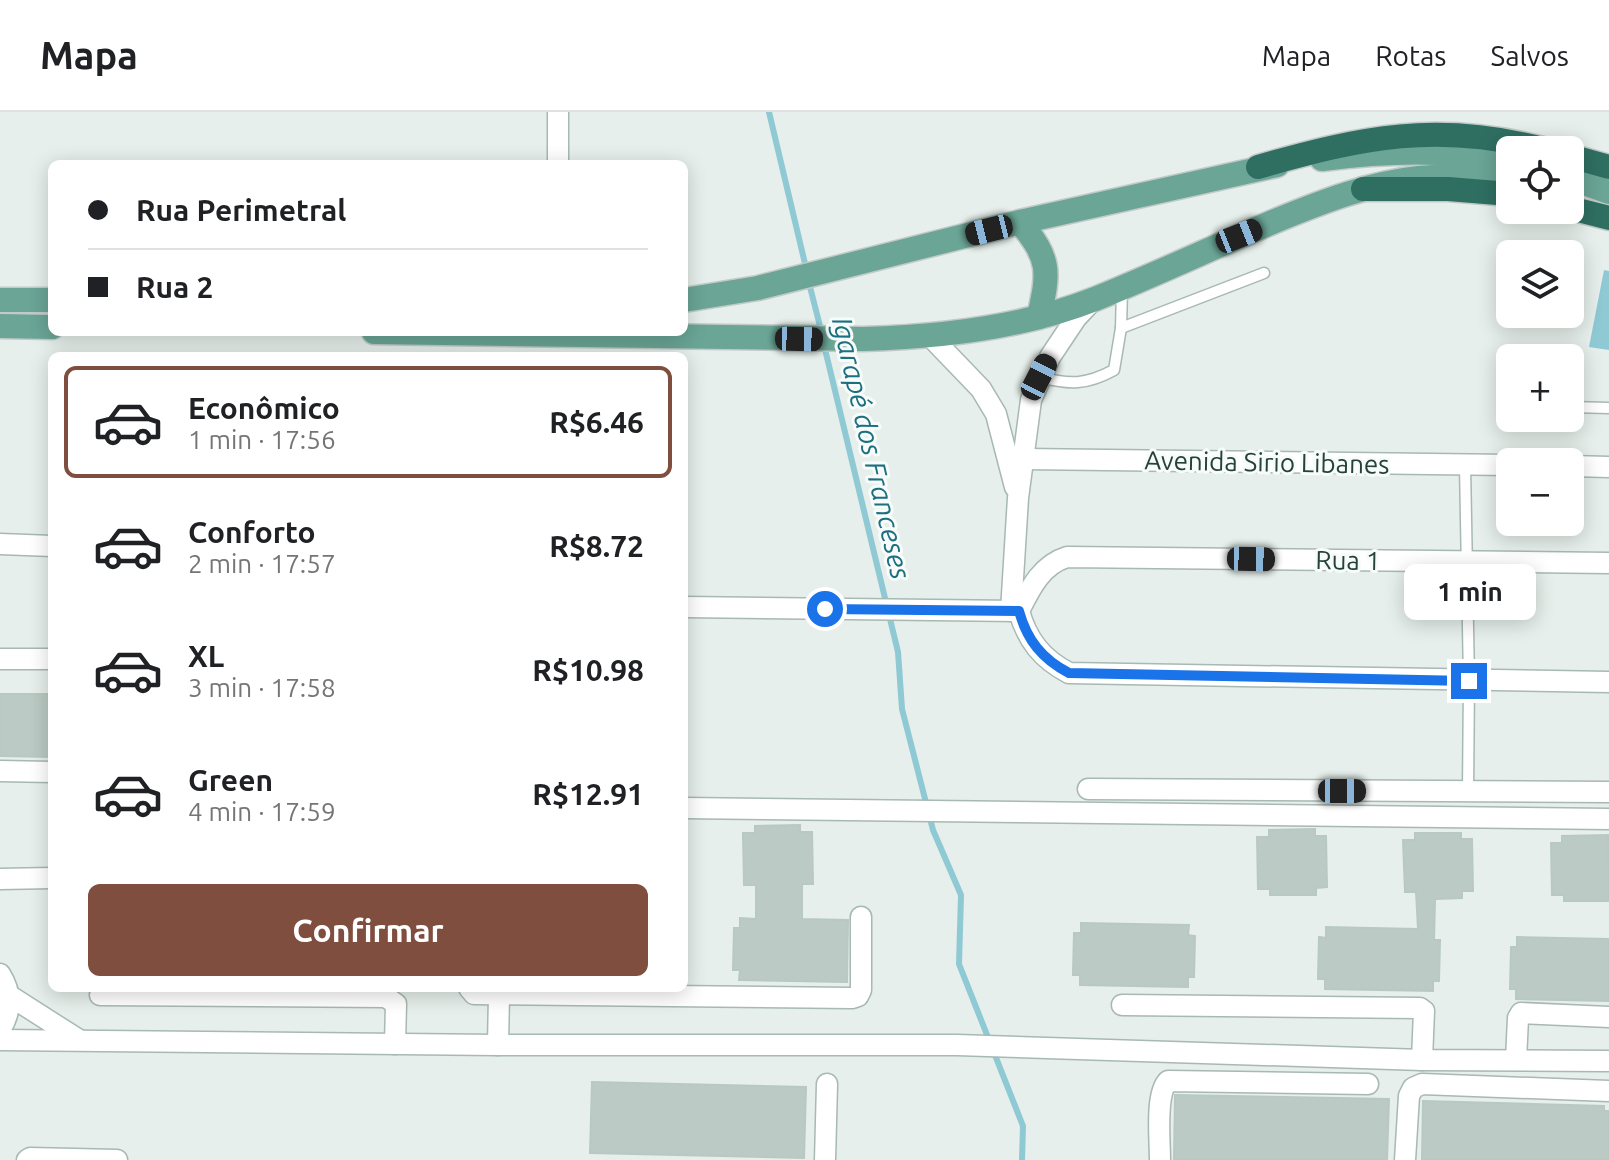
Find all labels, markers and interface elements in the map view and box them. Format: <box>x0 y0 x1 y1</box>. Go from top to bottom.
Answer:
text: Mapa <box>40 34 138 76</box>
text: Mapa <box>1262 40 1331 71</box>
text: Rotas <box>1375 40 1446 71</box>
text: Salvos <box>1490 40 1569 71</box>
map controls <box>1496 136 1584 536</box>
button: locate <box>1496 136 1584 224</box>
text: Rua Perimetral <box>136 193 346 227</box>
car <box>963 213 1015 247</box>
car <box>1212 216 1266 256</box>
button: layers <box>1496 240 1584 328</box>
text: Rua 2 <box>136 270 213 304</box>
water label: Igarapé dos Franceses <box>827 314 917 582</box>
car <box>775 327 823 351</box>
button: + <box>1496 344 1584 432</box>
car <box>1017 350 1061 404</box>
icon: car <box>92 386 164 458</box>
text: Econômico <box>188 391 340 425</box>
text: R$6.46 <box>549 405 644 439</box>
text: 1 min · 17:56 <box>188 425 336 454</box>
street label: Avenida Sirio Libanes <box>1144 445 1390 479</box>
button: − <box>1496 448 1584 536</box>
icon: car <box>92 510 164 582</box>
text: Conforto <box>188 515 316 549</box>
text: R$8.72 <box>549 529 644 563</box>
street label: Rua 1 <box>1315 545 1381 575</box>
car <box>1227 547 1275 571</box>
text: 2 min · 17:57 <box>188 549 336 578</box>
callout: 1 min <box>1403 565 1535 621</box>
text: 1 min <box>1437 577 1503 606</box>
route start <box>807 591 843 627</box>
icon: car <box>92 634 164 706</box>
text: XL <box>188 639 224 673</box>
text: R$10.98 <box>532 653 644 687</box>
route end <box>1451 663 1487 699</box>
text: 3 min · 17:58 <box>188 673 336 702</box>
icon: car <box>92 758 164 830</box>
text: Green <box>188 763 273 797</box>
text: R$12.91 <box>532 777 644 811</box>
car <box>1318 779 1366 803</box>
text: 4 min · 17:59 <box>188 797 336 826</box>
button: Confirmar <box>88 884 648 976</box>

